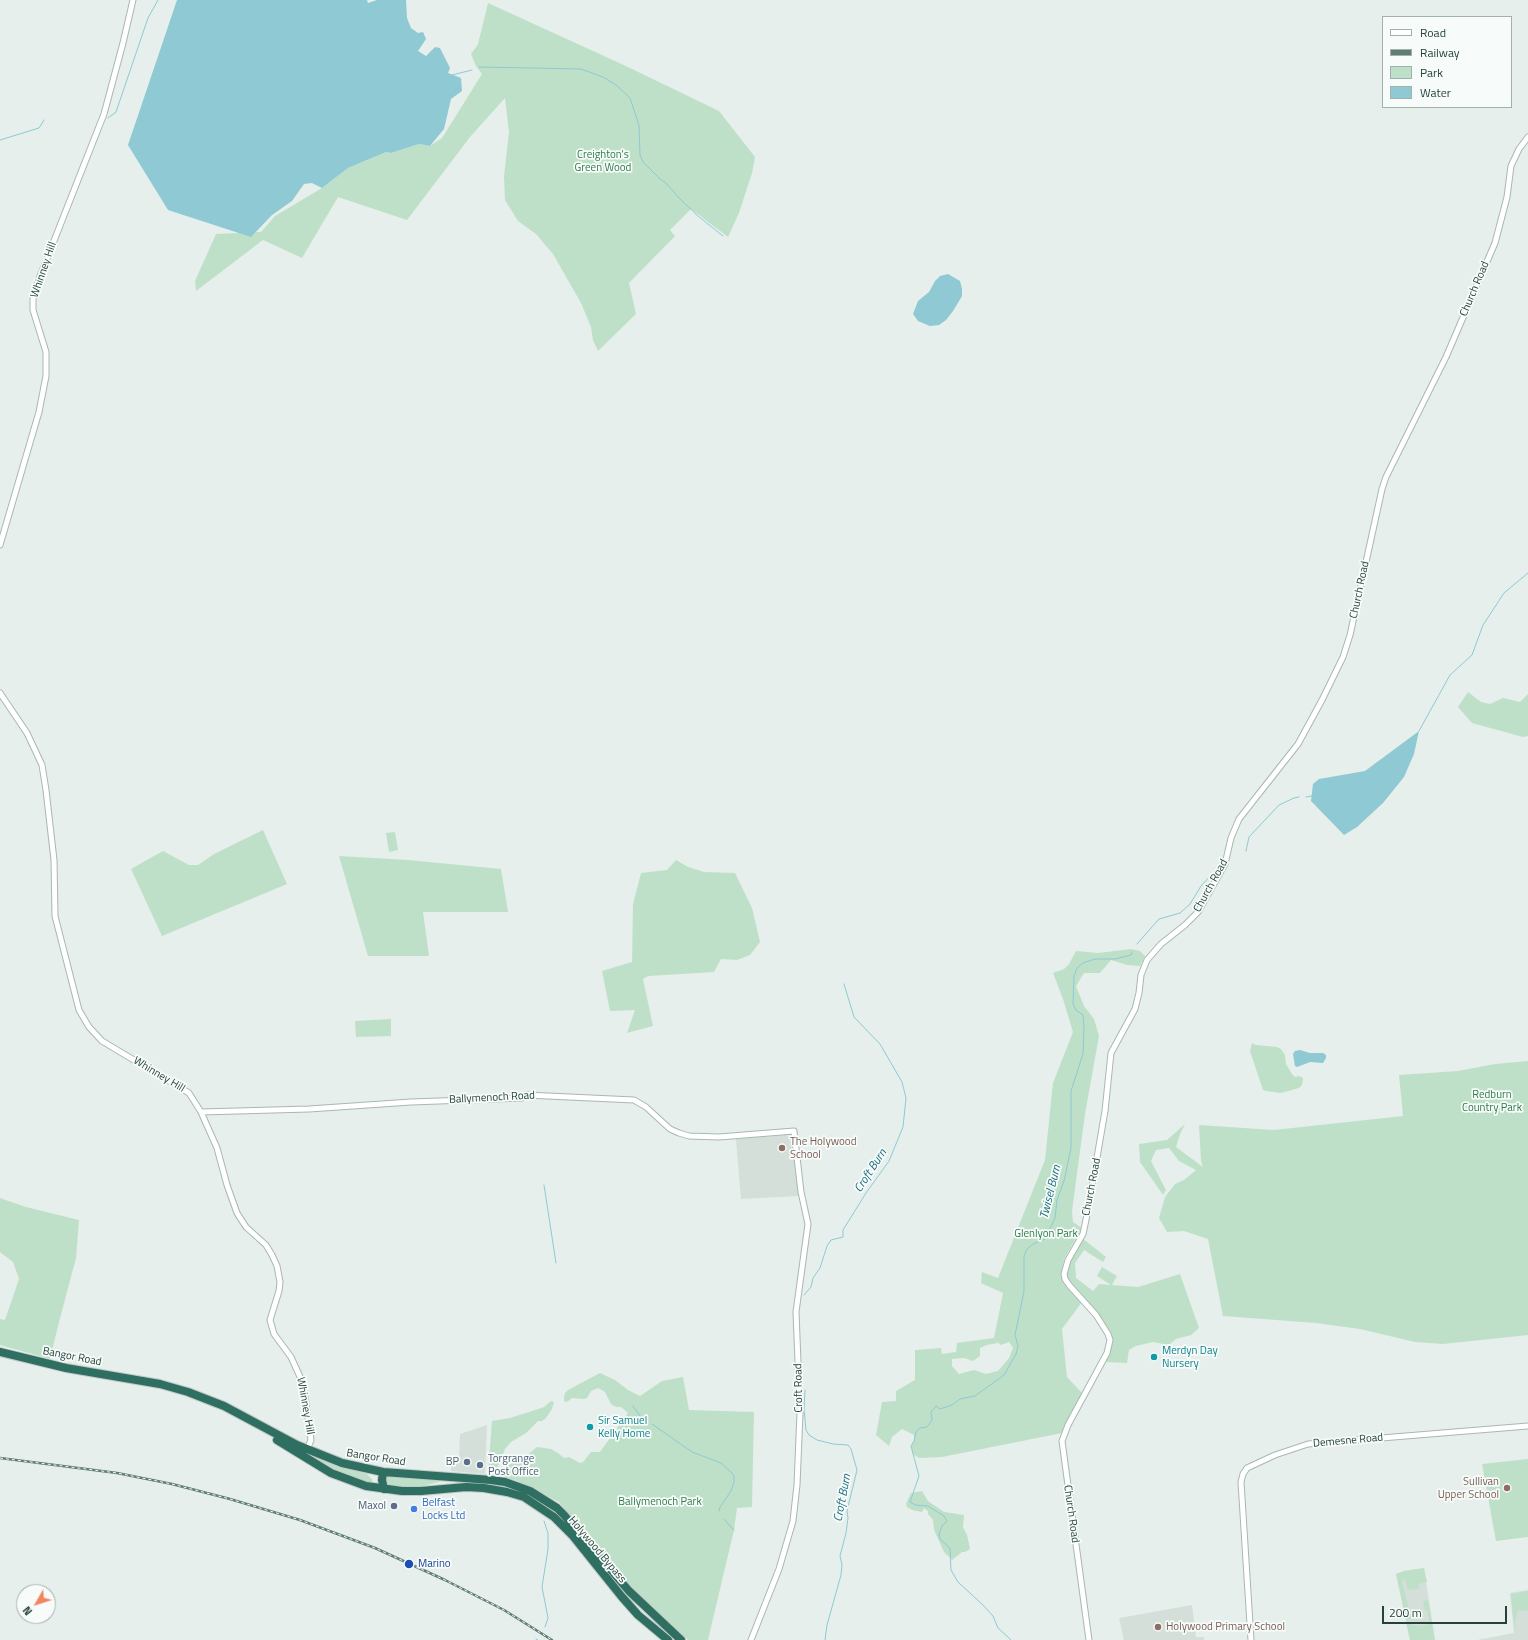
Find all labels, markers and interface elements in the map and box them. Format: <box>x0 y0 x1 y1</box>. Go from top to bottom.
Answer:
legend <box>1382 16 1512 108</box>
text: Road <box>1420 23 1446 42</box>
text: Railway <box>1420 43 1460 62</box>
text: Park <box>1420 63 1443 82</box>
text: Water <box>1420 83 1451 102</box>
park label: Creighton's Green Wood <box>575 148 631 174</box>
street label: Whinney Hill <box>28 240 60 300</box>
street label: Church Road <box>1458 260 1492 318</box>
street label: Church Road <box>1347 560 1373 620</box>
street label: Church Road <box>1191 857 1231 915</box>
street label: Whinney Hill <box>131 1054 187 1096</box>
park label: Redburn Country Park <box>1462 1088 1522 1114</box>
street label: Ballymenoch Road <box>449 1089 535 1107</box>
place label: The Holywood School <box>790 1135 856 1161</box>
marker: The Holywood School <box>777 1143 787 1153</box>
water label: Croft Burn <box>852 1147 890 1195</box>
street label: Church Road <box>1080 1157 1104 1217</box>
water label: Twisel Burn <box>1037 1164 1065 1220</box>
park label: Glenlyon Park <box>1014 1227 1078 1241</box>
place label: Merdyn Day Nursery <box>1162 1344 1218 1370</box>
street label: Bangor Road <box>41 1345 103 1369</box>
marker: Merdyn Day Nursery <box>1149 1352 1159 1362</box>
street label: Croft Road <box>792 1363 806 1413</box>
street label: Whinney Hill <box>293 1376 317 1436</box>
place label: Sir Samuel Kelly Home <box>598 1414 650 1440</box>
marker: Sir Samuel Kelly Home <box>585 1422 595 1432</box>
street label: Demesne Road <box>1312 1431 1384 1451</box>
street label: Bangor Road <box>345 1447 407 1469</box>
place label: Torgrange Post Office <box>488 1452 539 1478</box>
place label: BP <box>446 1455 459 1469</box>
marker: BP <box>462 1457 472 1467</box>
marker: Torgrange Post Office <box>475 1460 485 1470</box>
water label: Croft Burn <box>831 1473 855 1523</box>
place label: Sullivan Upper School <box>1438 1475 1499 1501</box>
marker: Sullivan Upper School <box>1502 1483 1512 1493</box>
street label: Church Road <box>1060 1484 1082 1544</box>
park label: Ballymenoch Park <box>618 1495 702 1509</box>
place label: Belfast Locks Ltd <box>422 1496 465 1522</box>
place label: Maxol <box>358 1499 386 1513</box>
marker: Maxol <box>389 1501 399 1511</box>
marker: Belfast Locks Ltd <box>409 1504 419 1514</box>
street label: Holywood Bypass <box>565 1514 629 1586</box>
place label: Marino <box>418 1557 451 1571</box>
marker: Marino <box>403 1558 415 1570</box>
north arrow <box>16 1584 56 1624</box>
scale bar <box>1384 1598 1509 1624</box>
text: N <box>19 1603 36 1619</box>
text: 200 m <box>1389 1603 1422 1622</box>
place label: Holywood Primary School <box>1166 1620 1285 1634</box>
marker: Holywood Primary School <box>1153 1622 1163 1632</box>

